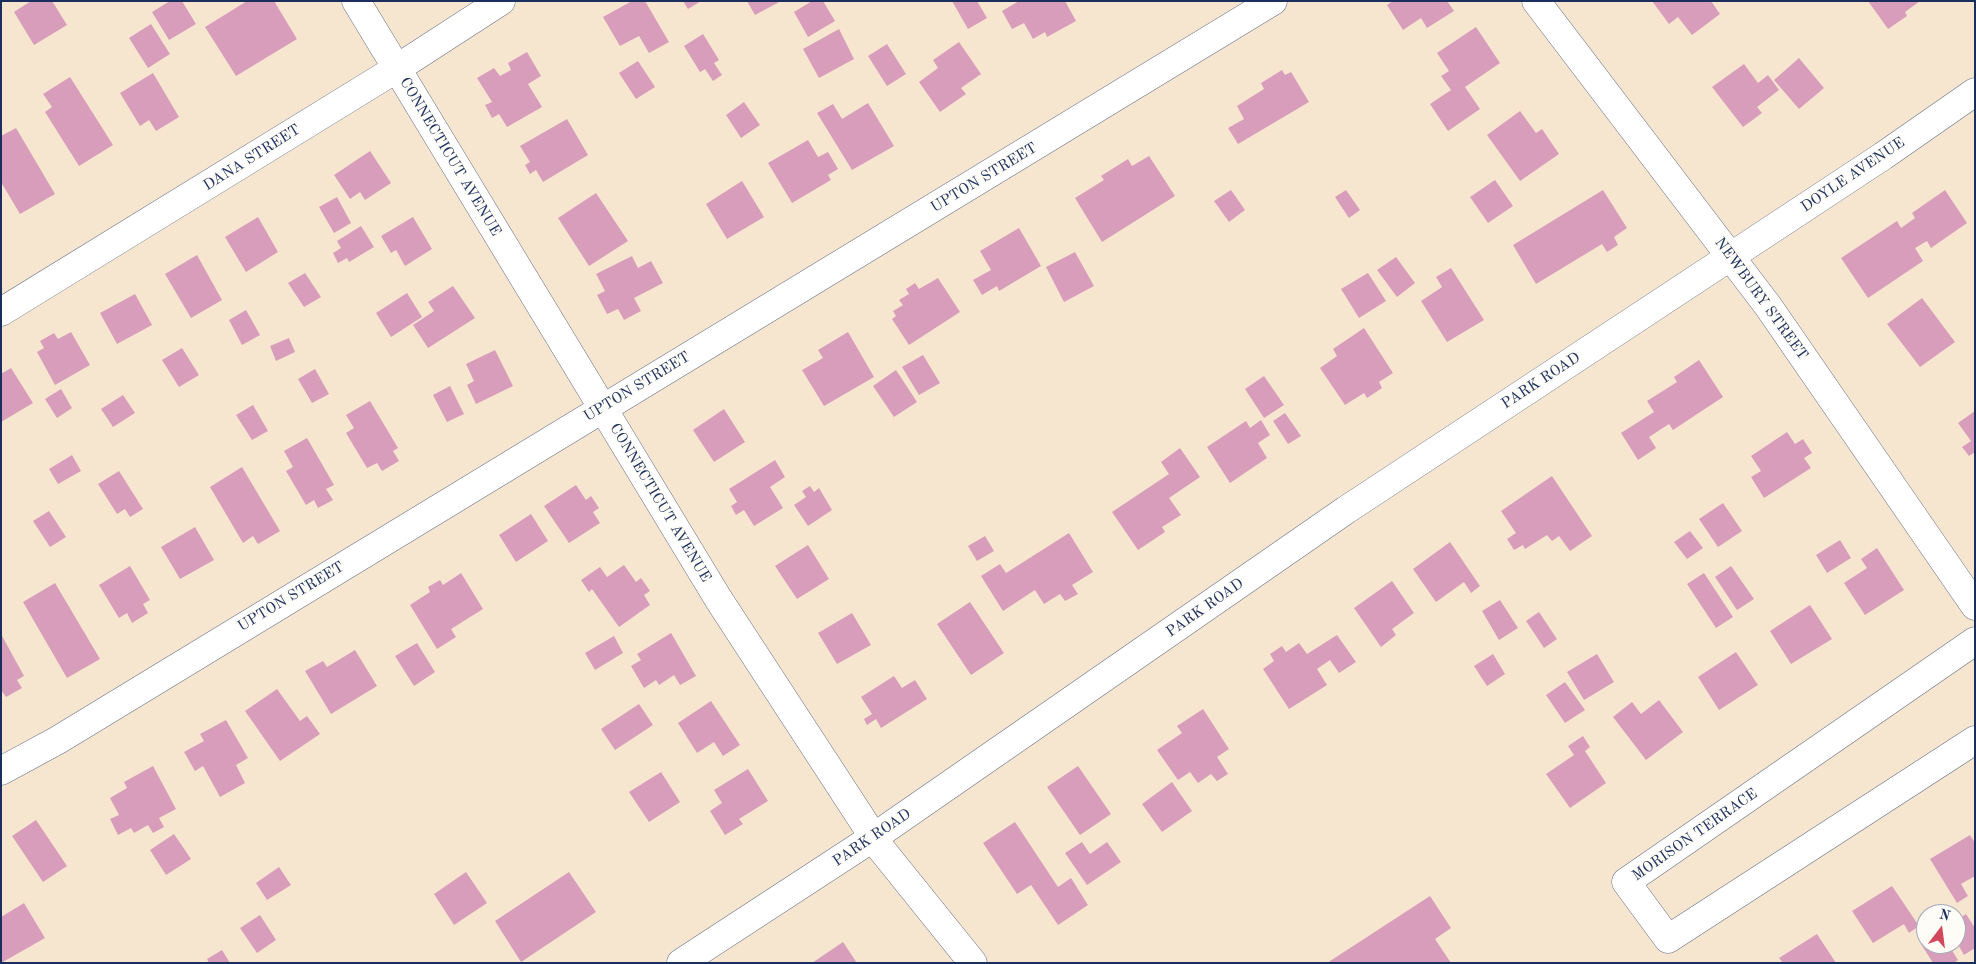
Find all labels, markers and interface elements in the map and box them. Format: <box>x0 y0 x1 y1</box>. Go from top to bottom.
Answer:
street label: CONNECTICUT AVENUE <box>395 74 505 240</box>
street label: DANA STREET <box>200 121 304 195</box>
street label: DOYLE AVENUE <box>1798 134 1908 216</box>
street label: UPTON STREET <box>927 139 1041 217</box>
street label: NEWBURY STREET <box>1711 234 1811 364</box>
street label: UPTON STREET <box>580 348 694 426</box>
street label: PARK ROAD <box>1498 349 1584 413</box>
street label: CONNECTICUT AVENUE <box>605 420 715 586</box>
street label: UPTON STREET <box>234 558 348 636</box>
street label: PARK ROAD <box>1163 575 1247 641</box>
street label: MORISON TERRACE <box>1629 785 1761 885</box>
street label: PARK ROAD <box>830 805 914 871</box>
north arrow <box>1916 904 1966 954</box>
text: N <box>1938 907 1952 924</box>

